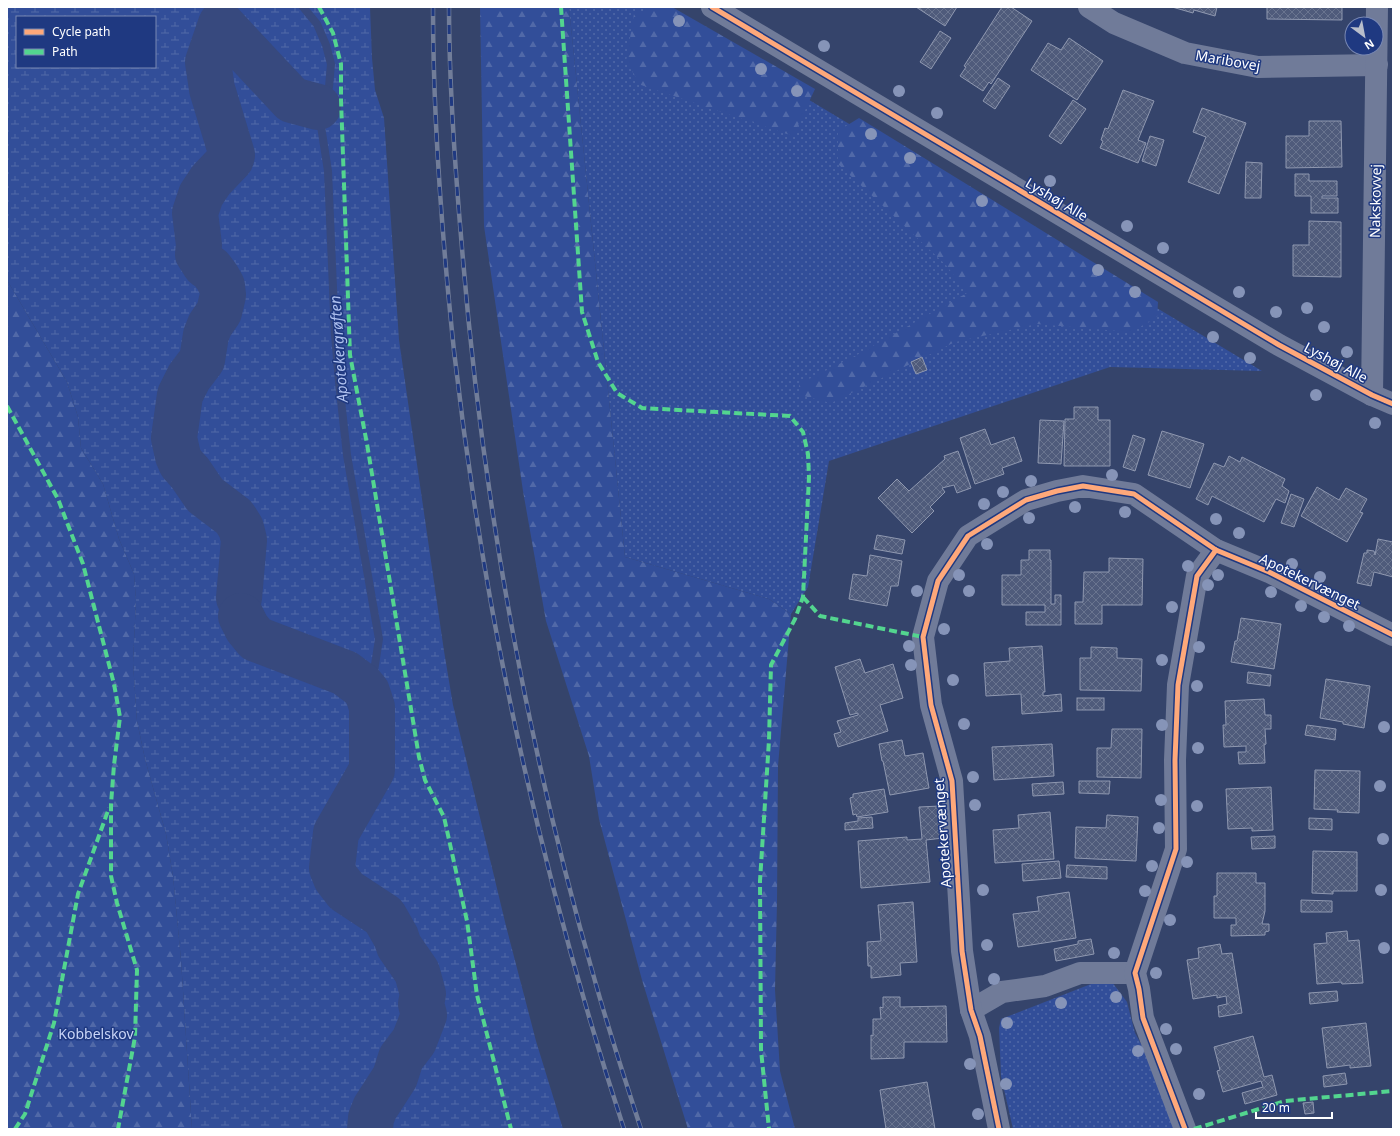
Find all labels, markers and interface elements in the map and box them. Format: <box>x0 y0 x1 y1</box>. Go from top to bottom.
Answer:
legend <box>16 16 156 68</box>
north arrow <box>1344 16 1384 56</box>
text: Cycle path <box>52 23 110 40</box>
text: N <box>1362 36 1377 54</box>
text: Path <box>52 43 78 60</box>
street label: Maribovej <box>1194 45 1262 75</box>
street label: Nakskovvej <box>1365 164 1385 238</box>
street label: Lyshøj Alle <box>1022 173 1092 225</box>
water label: Apotekergrøften <box>324 295 352 404</box>
street label: Lyshøj Alle <box>1301 337 1371 387</box>
street label: Apotekervænget <box>1257 548 1363 614</box>
street label: Apotekervænget <box>929 778 955 888</box>
park label: Kobbelskov <box>58 1024 135 1043</box>
scale bar <box>1256 1094 1332 1120</box>
text: 20 m <box>1262 1099 1290 1116</box>

